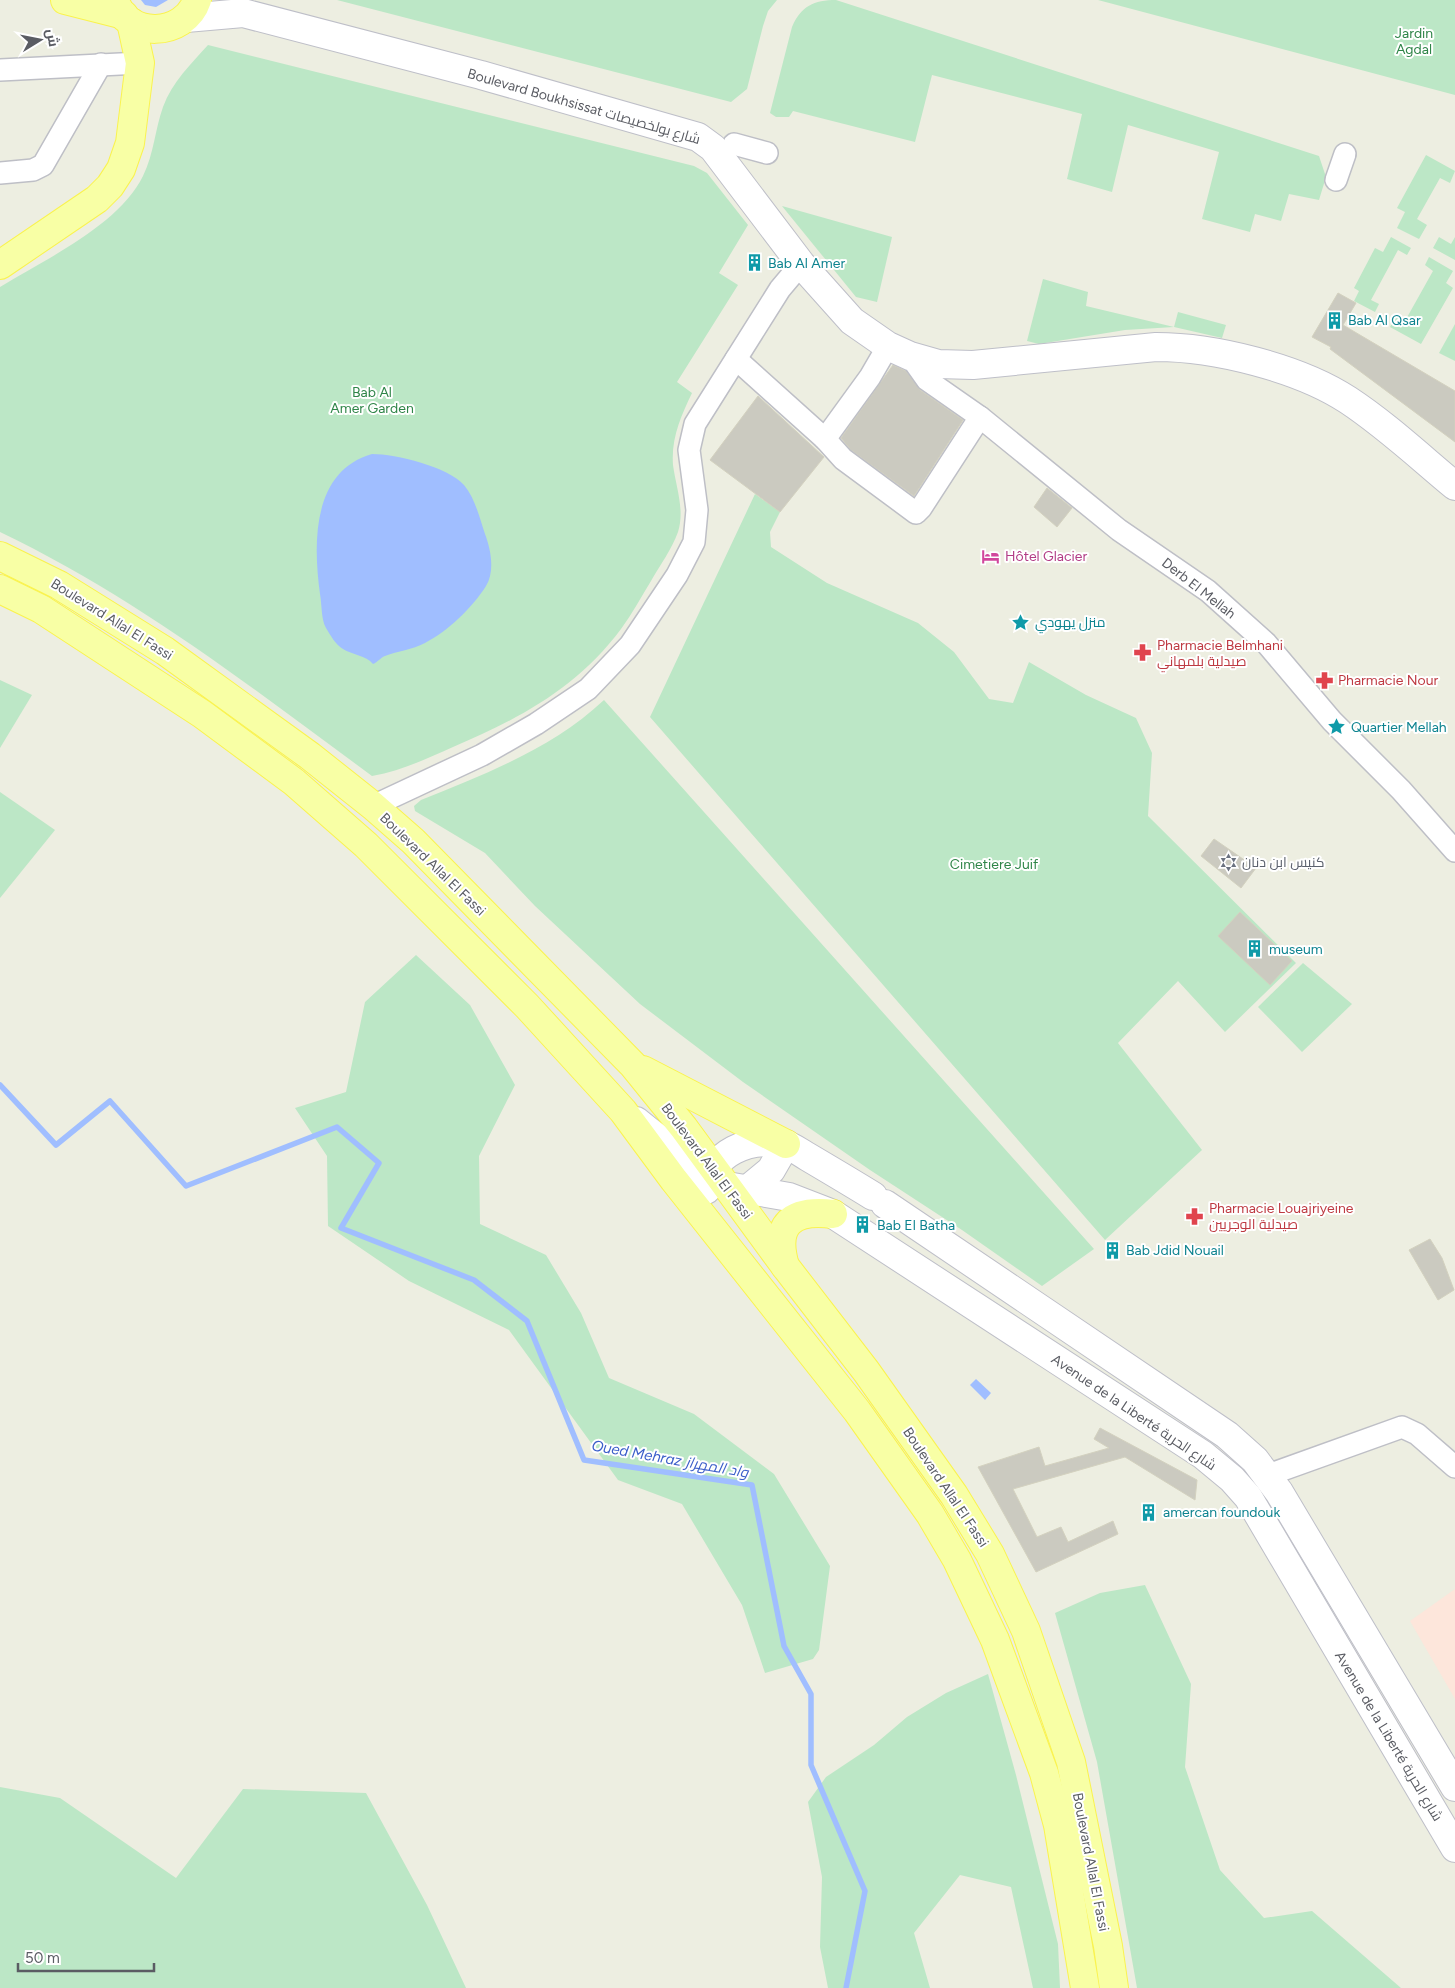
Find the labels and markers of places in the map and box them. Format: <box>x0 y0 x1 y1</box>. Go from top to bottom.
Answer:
building icon: Bab Al Amer <box>744 253 764 273</box>
place label: Bab Al Amer <box>768 255 845 272</box>
building icon: Bab Al Qsar <box>1324 310 1344 330</box>
place label: Bab Al Qsar <box>1348 312 1421 329</box>
hotel icon: Hôtel Glacier <box>981 546 1001 566</box>
place label: Hôtel Glacier <box>1005 548 1087 565</box>
place icon: منزل يهودي <box>1011 612 1031 632</box>
place label: منزل يهودي <box>1035 614 1105 634</box>
place label: Pharmacie Belmhani صيدلية بلمهاني <box>1157 637 1283 673</box>
pharmacy icon: Pharmacie Belmhani صيدلية بلمهاني <box>1133 643 1153 663</box>
pharmacy icon: Pharmacie Nour <box>1314 670 1334 690</box>
place label: Pharmacie Nour <box>1338 672 1439 689</box>
place icon: Quartier Mellah <box>1327 717 1347 737</box>
place label: Quartier Mellah <box>1351 719 1447 736</box>
synagogue icon: كنيس ابن دنان <box>1218 852 1238 872</box>
place label: كنيس ابن دنان <box>1242 854 1325 871</box>
building icon: museum <box>1245 939 1265 959</box>
place label: museum <box>1269 941 1323 958</box>
place label: Pharmacie Louajriyeine صيدلية الوجريين <box>1209 1200 1354 1233</box>
pharmacy icon: Pharmacie Louajriyeine صيدلية الوجريين <box>1185 1206 1205 1226</box>
building icon: Bab El Batha <box>853 1215 873 1235</box>
place label: Bab El Batha <box>877 1217 955 1234</box>
building icon: Bab Jdid Nouail <box>1102 1240 1122 1260</box>
place label: Bab Jdid Nouail <box>1126 1242 1224 1259</box>
building icon: amercan foundouk <box>1139 1502 1159 1522</box>
place label: amercan foundouk <box>1163 1504 1280 1521</box>

